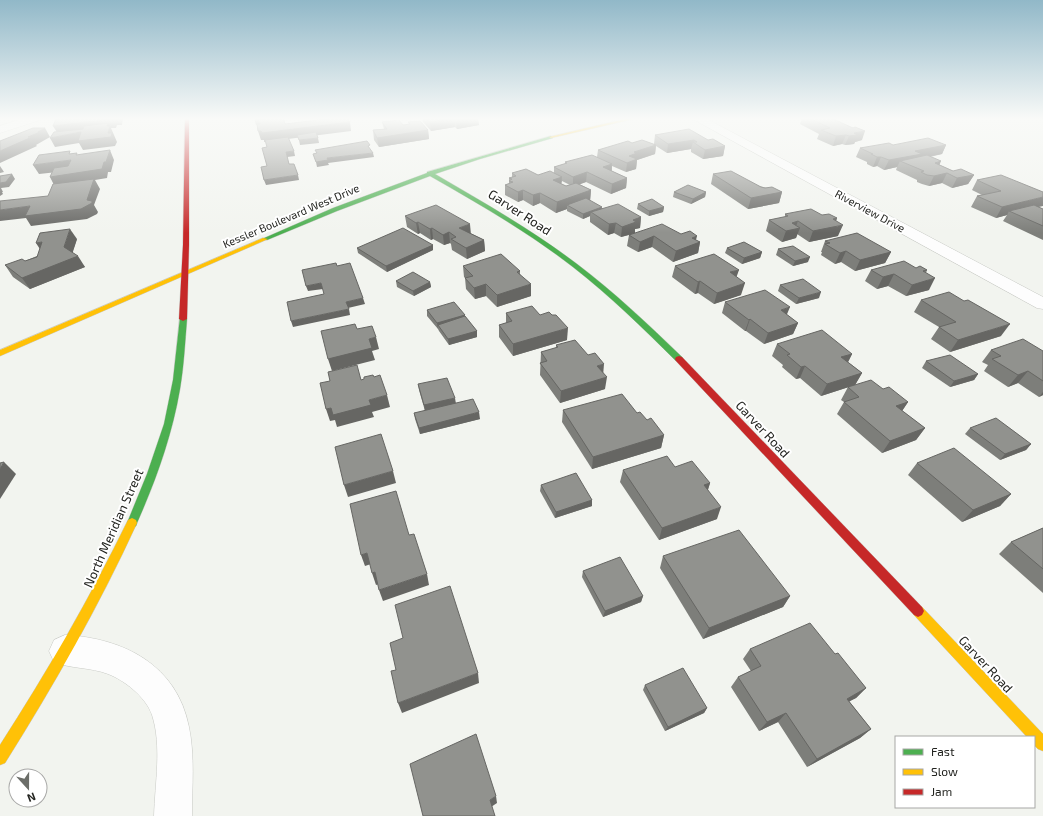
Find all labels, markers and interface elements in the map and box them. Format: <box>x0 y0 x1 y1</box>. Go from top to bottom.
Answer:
street label: Kessler Boulevard West Drive <box>221 181 361 250</box>
street label: Garver Road <box>485 186 555 238</box>
street label: Riverview Drive <box>833 187 908 235</box>
street label: Garver Road <box>733 397 793 461</box>
street label: North Meridian Street <box>80 466 146 590</box>
street label: Garver Road <box>956 632 1016 696</box>
legend <box>895 736 1035 808</box>
text: Fast <box>931 744 955 758</box>
text: Slow <box>931 764 958 778</box>
north arrow <box>8 768 48 808</box>
text: Jam <box>931 784 952 798</box>
text: N <box>26 790 38 805</box>

